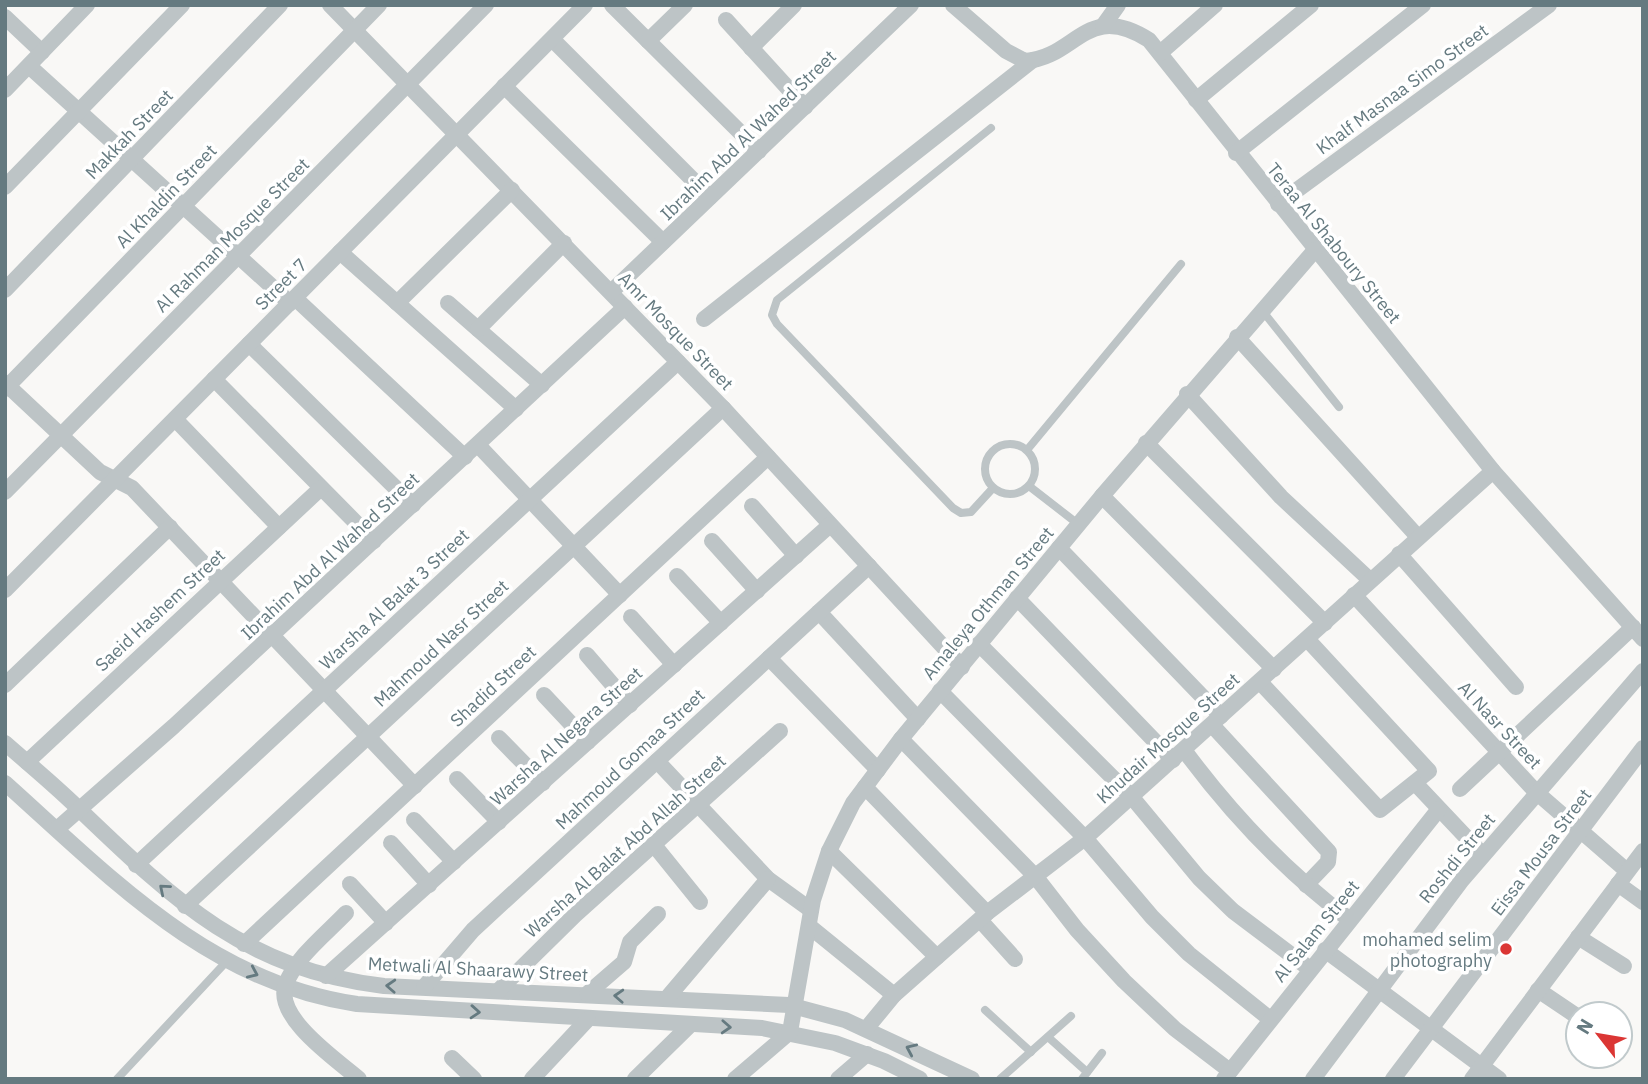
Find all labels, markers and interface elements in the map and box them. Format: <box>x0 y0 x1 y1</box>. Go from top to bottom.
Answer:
street label: Khalf Masnaa Simo Street <box>1311 19 1493 159</box>
street label: Ibrahim Abd Al Wahed Street <box>655 45 841 225</box>
street label: Makkah Street <box>80 84 178 184</box>
street label: Al Khaldin Street <box>111 139 221 253</box>
street label: Al Rahman Mosque Street <box>150 153 314 317</box>
street label: Teraa Al Shaboury Street <box>1262 158 1406 328</box>
street label: Street 7 <box>250 253 312 315</box>
street label: Amr Mosque Street <box>614 267 738 395</box>
street label: Ibrahim Abd Al Wahed Street <box>236 467 424 645</box>
street label: Amaleya Othman Street <box>917 522 1059 684</box>
street label: Warsha Al Balat 3 Street <box>314 524 474 674</box>
street label: Saeid Hashem Street <box>90 544 230 676</box>
street label: Mahmoud Nasr Street <box>369 574 513 712</box>
street label: Shadid Street <box>445 640 541 732</box>
street label: Warsha Al Negara Street <box>485 662 647 810</box>
street label: Khudair Mosque Street <box>1092 668 1244 808</box>
street label: Al Nasr Street <box>1453 676 1547 774</box>
street label: Mahmoud Gomaa Street <box>550 684 710 834</box>
street label: Warsha Al Balat Abd Allah Street <box>519 749 731 943</box>
street label: Eissa Mousa Street <box>1486 784 1596 920</box>
street label: Roshdi Street <box>1414 808 1500 908</box>
street label: Al Salam Street <box>1268 875 1364 987</box>
one-way arrow <box>159 885 172 897</box>
place label: mohamed selim photography <box>1362 928 1492 972</box>
marker: mohamed selim photography <box>1498 941 1514 957</box>
street label: Metwali Al Shaarawy Street <box>367 952 589 986</box>
one-way arrow <box>245 965 258 979</box>
one-way arrow <box>386 979 397 994</box>
one-way arrow <box>613 988 624 1003</box>
north arrow <box>1564 1000 1634 1070</box>
one-way arrow <box>469 1004 480 1019</box>
text: N <box>1571 1014 1598 1038</box>
one-way arrow <box>721 1019 732 1034</box>
one-way arrow <box>906 1043 918 1057</box>

